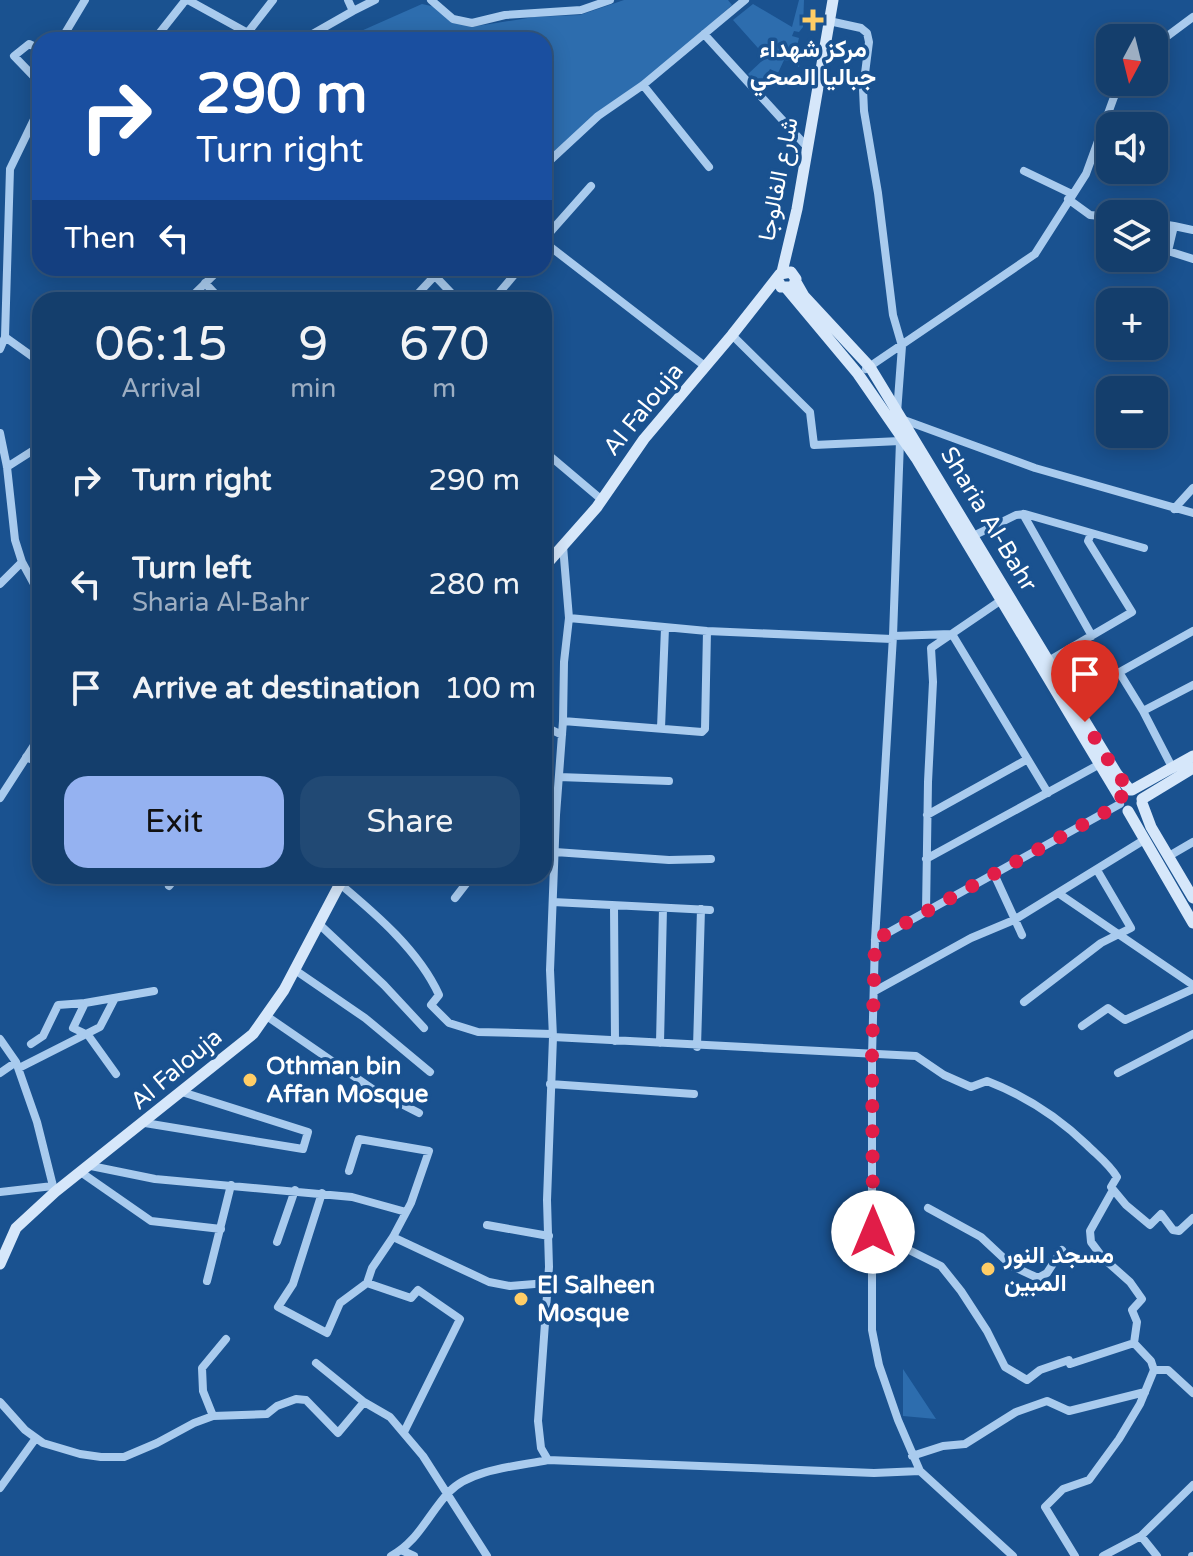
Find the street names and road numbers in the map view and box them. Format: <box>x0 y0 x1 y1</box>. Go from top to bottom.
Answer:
street label: شارع الفالوجا <box>752 115 806 243</box>
street label: Al Falouja <box>597 357 690 462</box>
street label: Sharia Al-Bahr <box>934 442 1044 598</box>
street label: Al Falouja <box>124 1023 228 1116</box>

